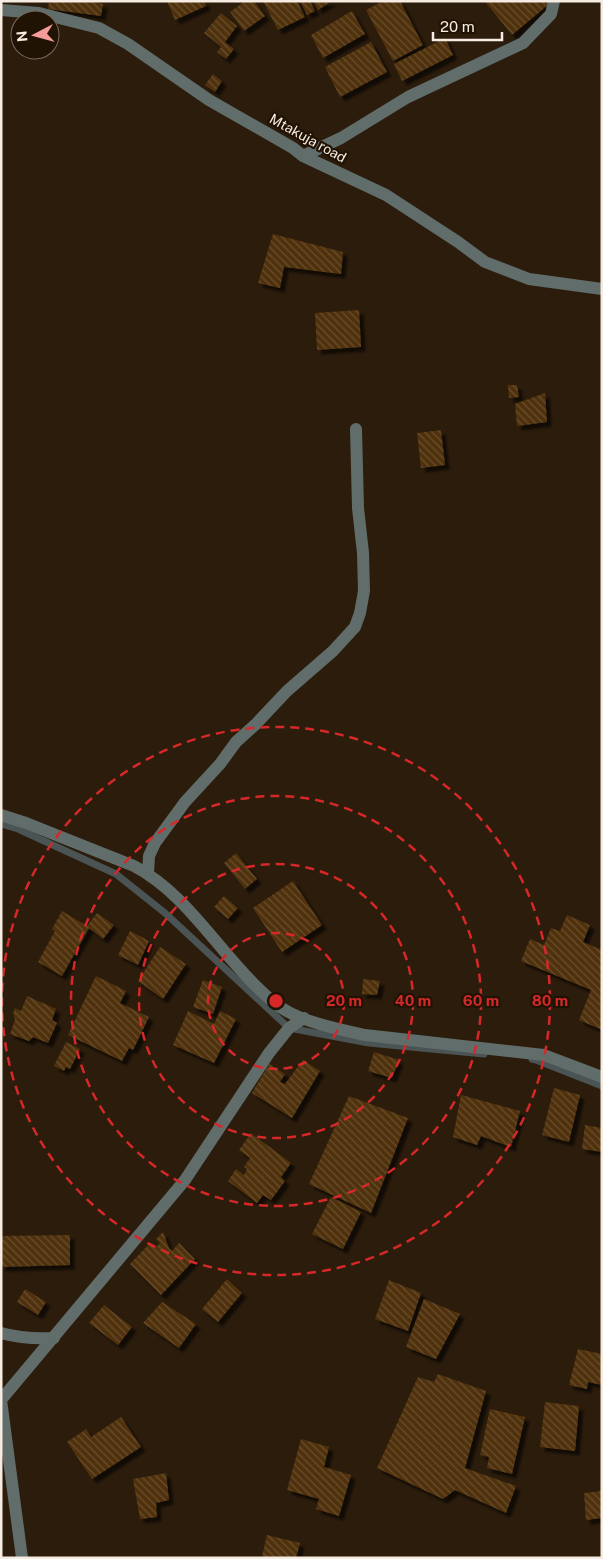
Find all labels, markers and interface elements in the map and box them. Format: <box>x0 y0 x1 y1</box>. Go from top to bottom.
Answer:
north arrow <box>10 10 60 60</box>
scale bar <box>433 10 502 42</box>
text: 20 m <box>440 18 475 35</box>
text: N <box>14 30 31 43</box>
street label: Mtakuja road <box>267 110 349 166</box>
centre of rings <box>267 992 285 1010</box>
text: 20 m <box>326 992 362 1009</box>
text: 40 m <box>395 992 431 1009</box>
text: 60 m <box>463 992 499 1009</box>
text: 80 m <box>532 992 568 1009</box>

